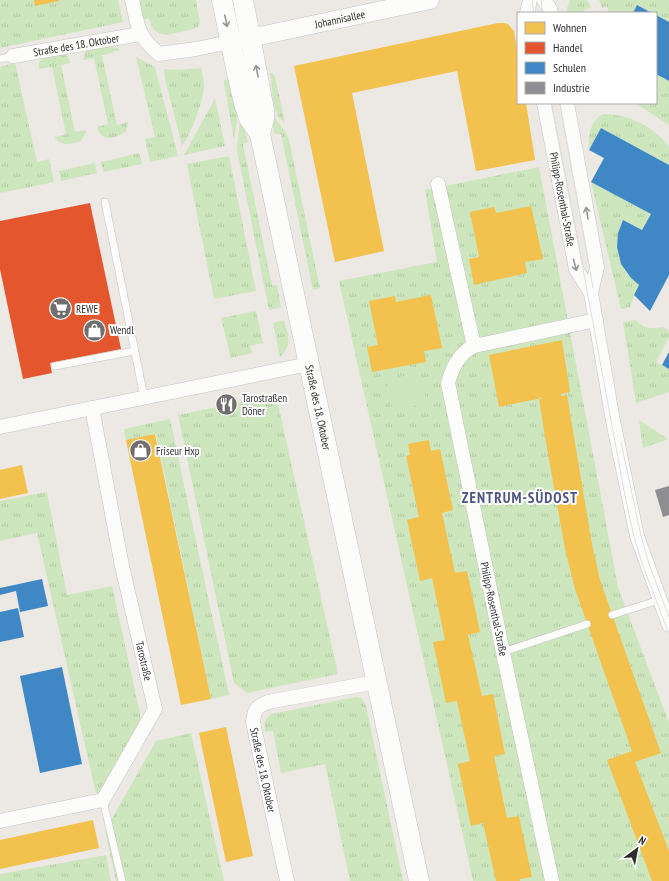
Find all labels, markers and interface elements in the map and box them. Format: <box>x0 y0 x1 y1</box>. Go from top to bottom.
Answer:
street label: Johannisallee <box>313 7 367 31</box>
legend <box>517 12 657 104</box>
one-way arrow <box>222 14 230 27</box>
text: Wohnen <box>553 20 587 35</box>
street label: Straße des 18. Oktober <box>32 31 120 59</box>
text: Handel <box>553 40 583 55</box>
text: Schulen <box>553 60 586 75</box>
one-way arrow <box>252 65 260 78</box>
text: Industrie <box>553 80 590 95</box>
street label: Philipp-Rosenthal-Straße <box>547 151 579 248</box>
one-way arrow <box>583 207 591 220</box>
one-way arrow <box>572 258 580 271</box>
supermarket icon: REWE <box>47 296 73 322</box>
place label: REWE <box>76 302 98 316</box>
shop icon: Wendl <box>81 317 107 343</box>
place label: Wendl <box>110 323 134 337</box>
street label: Straße des 18. Oktober <box>302 364 334 451</box>
restaurant icon: Tarostraßen Döner <box>214 391 240 417</box>
place label: Tarostraßen Döner <box>242 391 287 418</box>
shop icon: Friseur Hxp <box>127 438 153 464</box>
place label: Friseur Hxp <box>156 444 200 458</box>
district label: ZENTRUM-SÜDOST <box>462 488 578 507</box>
street label: Philipp-Rosenthal-Straße <box>477 561 511 658</box>
street label: Tarostraße <box>133 640 155 683</box>
street label: Straße des 18. Oktober <box>247 726 279 814</box>
north arrow <box>617 829 657 869</box>
text: N <box>636 833 649 848</box>

